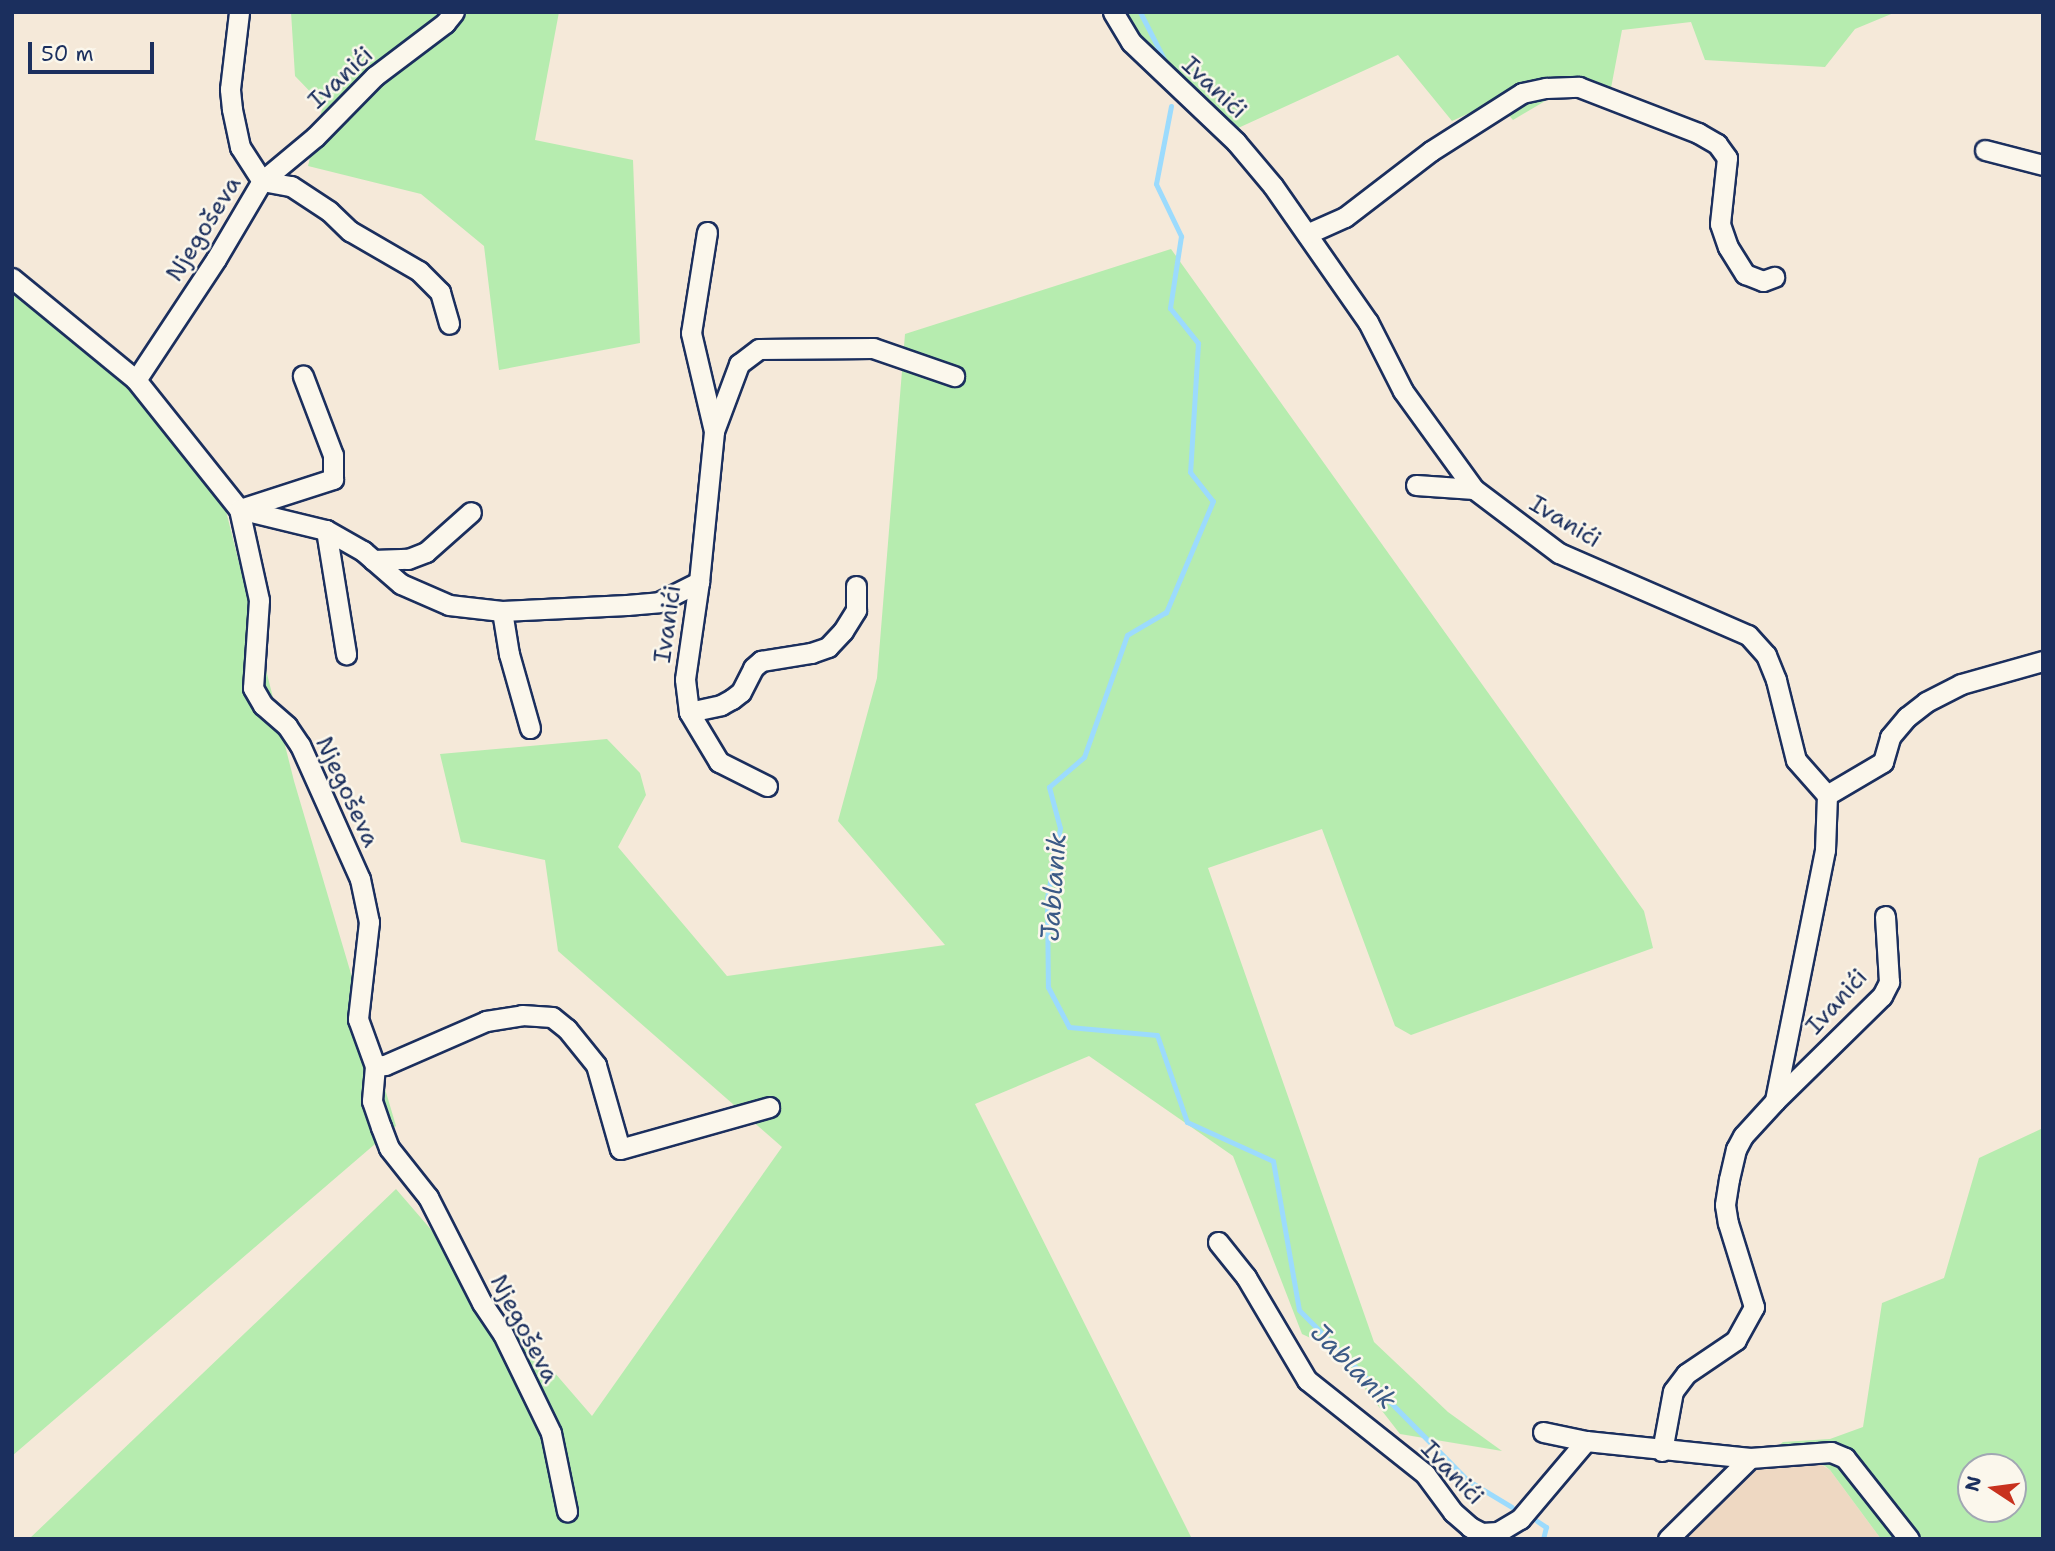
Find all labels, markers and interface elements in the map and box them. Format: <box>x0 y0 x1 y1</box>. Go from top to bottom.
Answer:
scale bar <box>32 28 158 72</box>
text: 50 m <box>41 40 94 68</box>
street label: Ivanići <box>303 41 379 115</box>
street label: Ivanići <box>1176 51 1252 125</box>
street label: Njegoševa <box>160 171 248 287</box>
street label: Ivanići <box>1524 489 1606 555</box>
street label: Ivanići <box>648 583 688 665</box>
street label: Njegoševa <box>309 732 385 852</box>
water label: Jablanik <box>1034 832 1072 942</box>
street label: Ivanići <box>1800 963 1874 1041</box>
street label: Njegoševa <box>483 1270 565 1388</box>
water label: Jablanik <box>1304 1316 1404 1416</box>
street label: Ivanići <box>1414 1435 1490 1511</box>
north arrow <box>1957 1453 2027 1523</box>
text: N <box>1959 1473 1987 1494</box>

